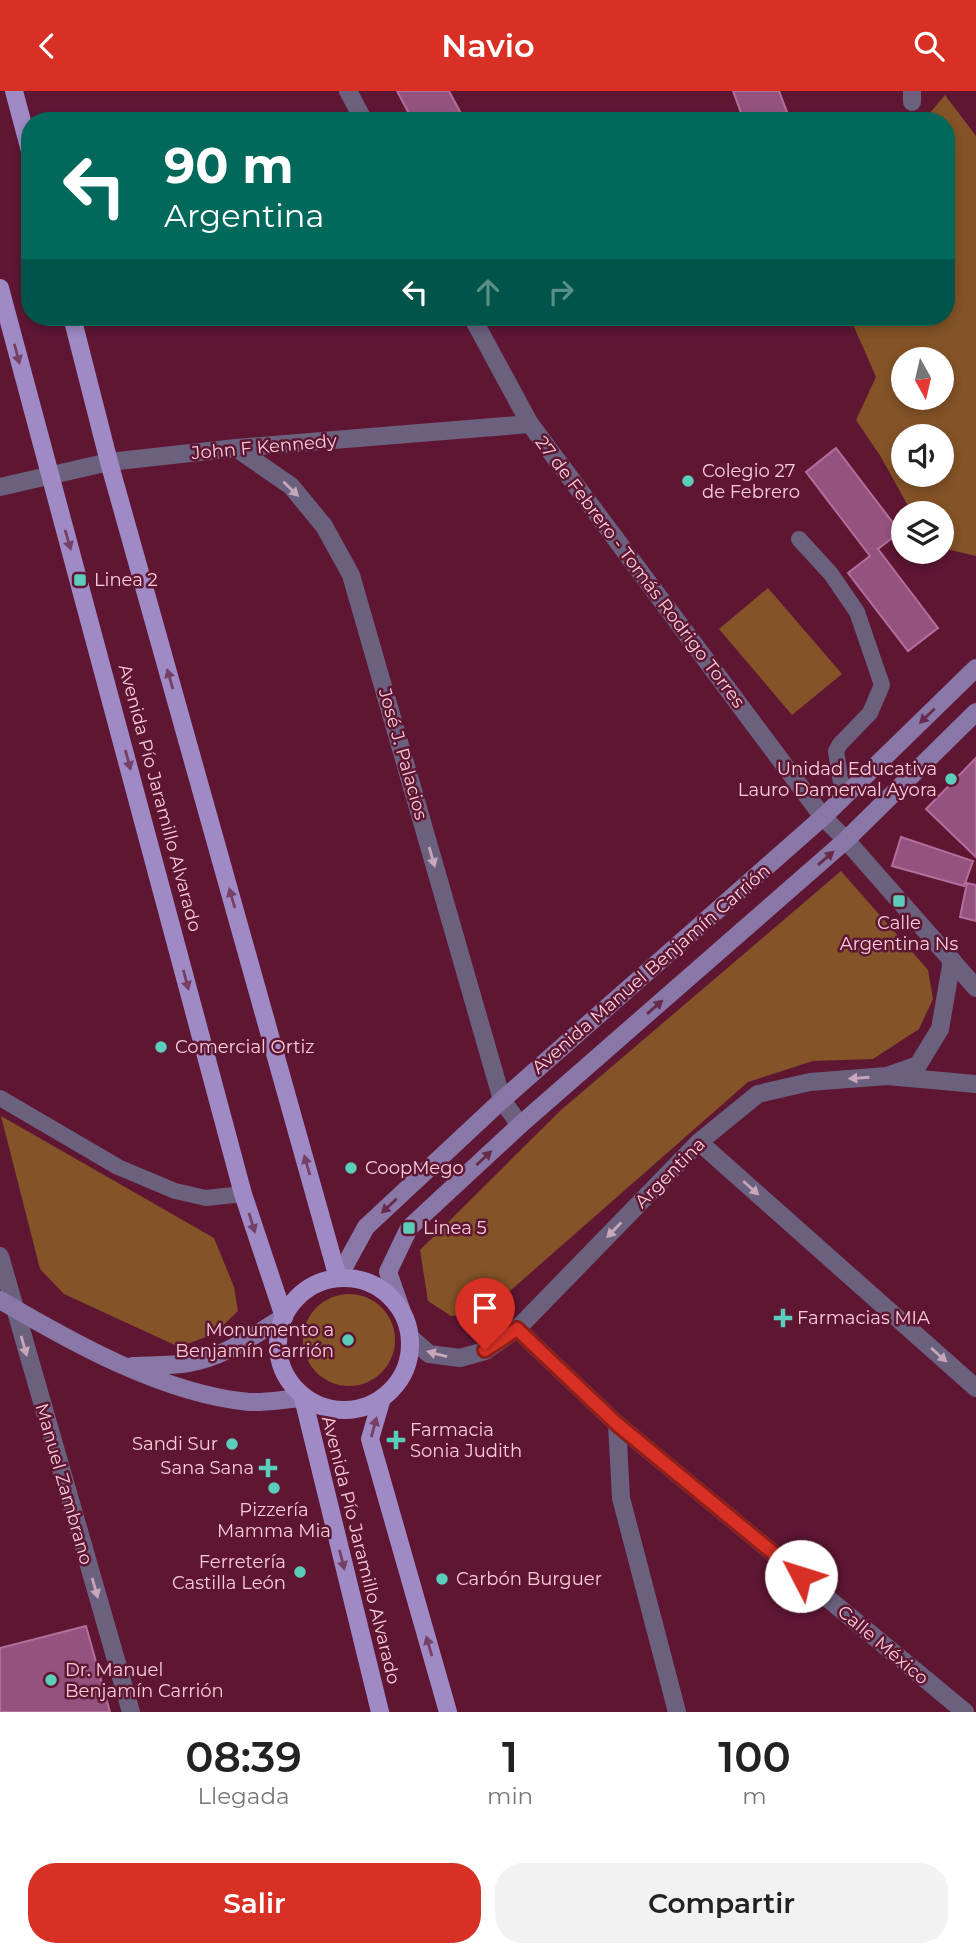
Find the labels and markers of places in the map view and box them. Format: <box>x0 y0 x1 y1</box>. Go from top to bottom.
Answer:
place label: Colegio 27 de Febrero <box>702 460 800 503</box>
marker: Colegio 27 de Febrero <box>680 473 696 489</box>
place label: Linea 2 <box>94 569 158 591</box>
marker: Linea 2 <box>72 572 88 588</box>
place label: Unidad Educativa Lauro Damerval Ayora <box>738 758 937 801</box>
marker: Unidad Educativa Lauro Damerval Ayora <box>943 771 959 787</box>
marker: Calle Argentina Ns <box>891 893 907 909</box>
place label: Calle Argentina Ns <box>840 912 958 955</box>
place label: Comercial Ortiz <box>175 1036 315 1058</box>
marker: Comercial Ortiz <box>153 1039 169 1055</box>
place label: CoopMego <box>365 1157 464 1179</box>
marker: CoopMego <box>343 1160 359 1176</box>
place label: Linea 5 <box>423 1217 487 1239</box>
marker: Linea 5 <box>401 1220 417 1236</box>
pin <box>455 1278 515 1350</box>
place label: Farmacias MIA <box>797 1307 930 1329</box>
marker: Farmacias MIA <box>775 1310 791 1326</box>
place label: Monumento a Benjamín Carrión <box>175 1319 334 1362</box>
marker: Monumento a Benjamín Carrión <box>340 1332 356 1348</box>
place label: Farmacia Sonia Judith <box>410 1419 522 1462</box>
marker: Farmacia Sonia Judith <box>388 1432 404 1448</box>
place label: Sandi Sur <box>132 1433 218 1455</box>
marker: Sandi Sur <box>224 1436 240 1452</box>
place label: Sana Sana <box>160 1457 254 1479</box>
marker: Sana Sana <box>260 1460 276 1476</box>
marker: Pizzería Mamma Mia <box>266 1480 282 1496</box>
place label: Pizzería Mamma Mia <box>217 1499 331 1542</box>
place label: Ferretería Castilla León <box>172 1551 286 1594</box>
marker: Ferretería Castilla León <box>292 1564 308 1580</box>
place label: Carbón Burguer <box>456 1568 602 1590</box>
marker: Carbón Burguer <box>434 1571 450 1587</box>
place label: Dr. Manuel Benjamín Carrión <box>65 1659 224 1702</box>
marker: Dr. Manuel Benjamín Carrión <box>43 1672 59 1688</box>

